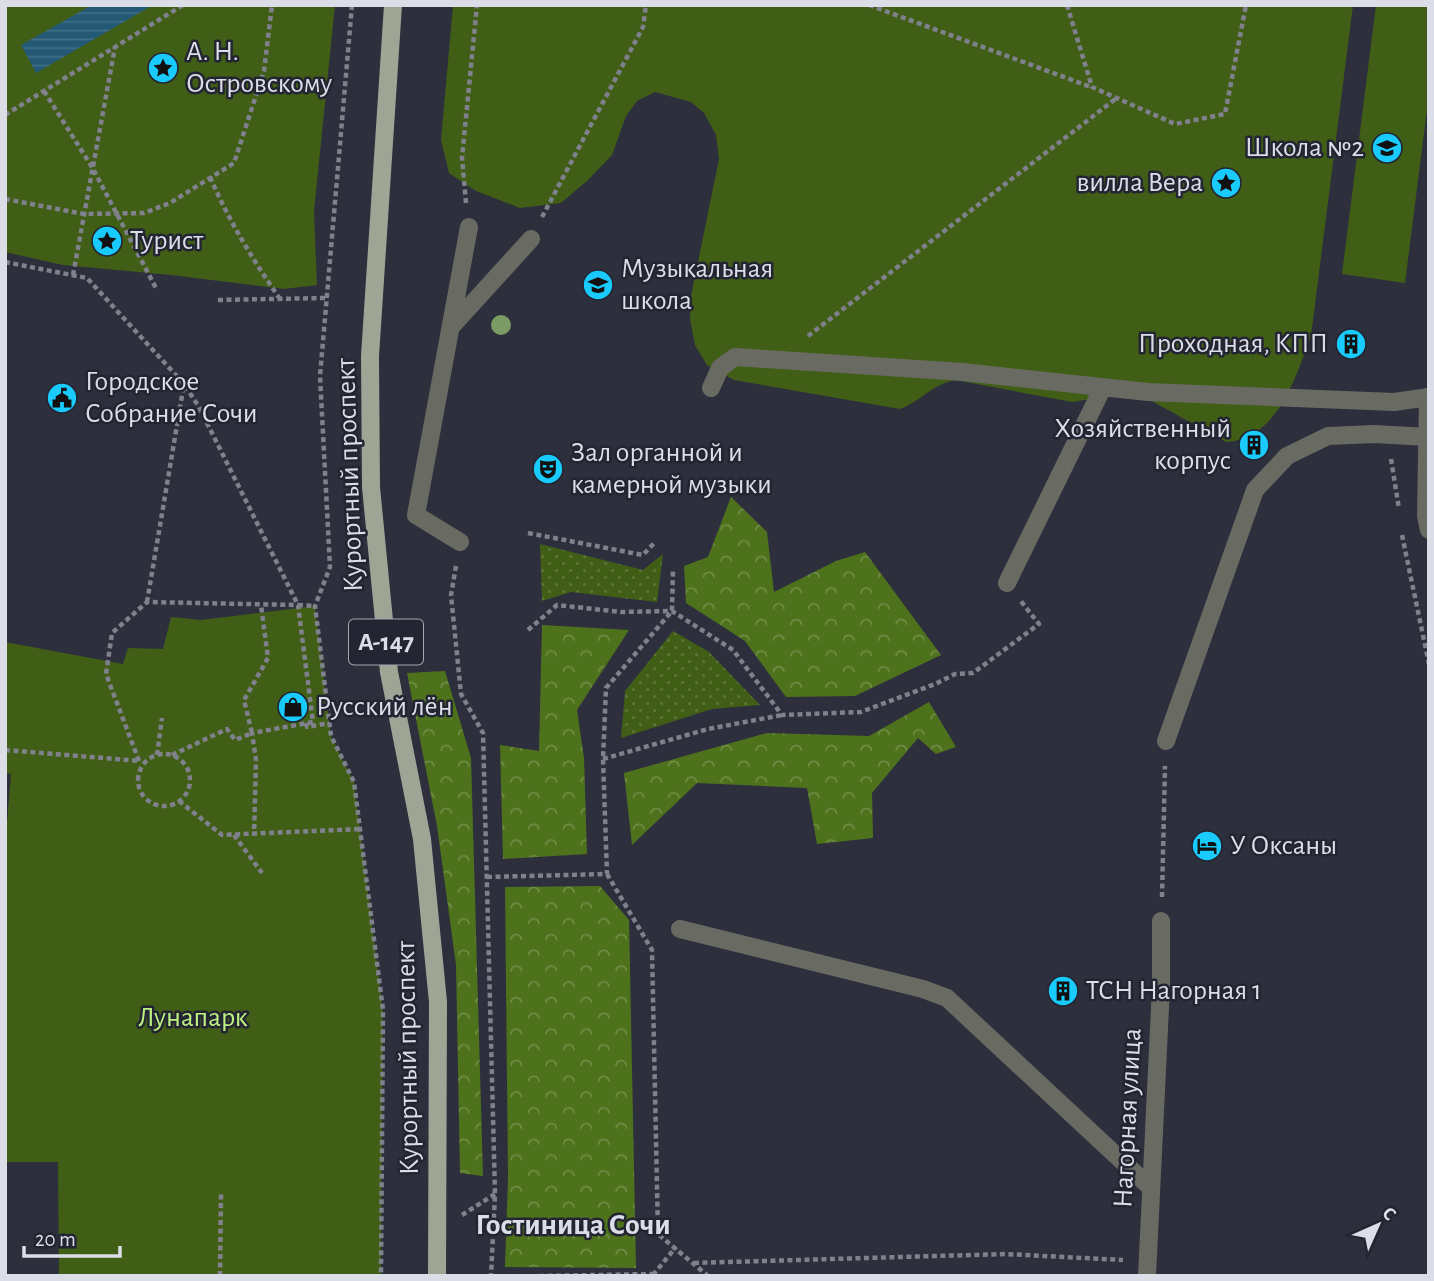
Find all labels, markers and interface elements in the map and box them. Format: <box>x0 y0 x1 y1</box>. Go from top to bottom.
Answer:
place label: А. Н. Островскому <box>186 38 332 98</box>
place icon: А. Н. Островскому <box>146 51 180 85</box>
school or university icon: Школа №2 <box>1370 131 1404 165</box>
place label: Школа №2 <box>1245 134 1364 162</box>
place icon: вилла Вера <box>1209 166 1243 200</box>
place label: вилла Вера <box>1076 169 1203 197</box>
place icon: Турист <box>90 224 124 258</box>
place label: Турист <box>130 227 204 255</box>
place label: Музыкальная школа <box>621 255 773 315</box>
school or university icon: Музыкальная школа <box>581 268 615 302</box>
building icon: Проходная, КПП <box>1334 327 1368 361</box>
place label: Проходная, КПП <box>1138 330 1328 358</box>
street label: Курортный проспект <box>332 357 368 593</box>
place label: Городское Собрание Сочи <box>85 368 258 428</box>
public building icon: Городское Собрание Сочи <box>45 381 79 415</box>
place label: Хозяйственный корпус <box>1055 415 1231 475</box>
building icon: Хозяйственный корпус <box>1237 428 1271 462</box>
place label: Зал органной и камерной музыки <box>571 439 772 499</box>
theatre icon: Зал органной и камерной музыки <box>531 452 565 486</box>
road number: А-147 <box>349 620 423 664</box>
shop icon: Русский лён <box>276 690 310 724</box>
place label: Русский лён <box>316 693 453 721</box>
hotel icon: У Оксаны <box>1190 829 1224 863</box>
place label: У Оксаны <box>1230 832 1337 860</box>
street label: Курортный проспект <box>392 940 424 1175</box>
building icon: ТСН Нагорная 1 <box>1046 974 1080 1008</box>
place label: ТСН Нагорная 1 <box>1086 977 1262 1005</box>
park label: Лунапарк <box>138 1004 248 1032</box>
street label: Нагорная улица <box>1109 1027 1147 1209</box>
north arrow <box>1343 1190 1413 1260</box>
text: С <box>1379 1204 1399 1224</box>
district label: Гостиница Сочи <box>475 1210 671 1240</box>
scale bar <box>24 1214 121 1258</box>
text: 20 m <box>35 1229 76 1250</box>

